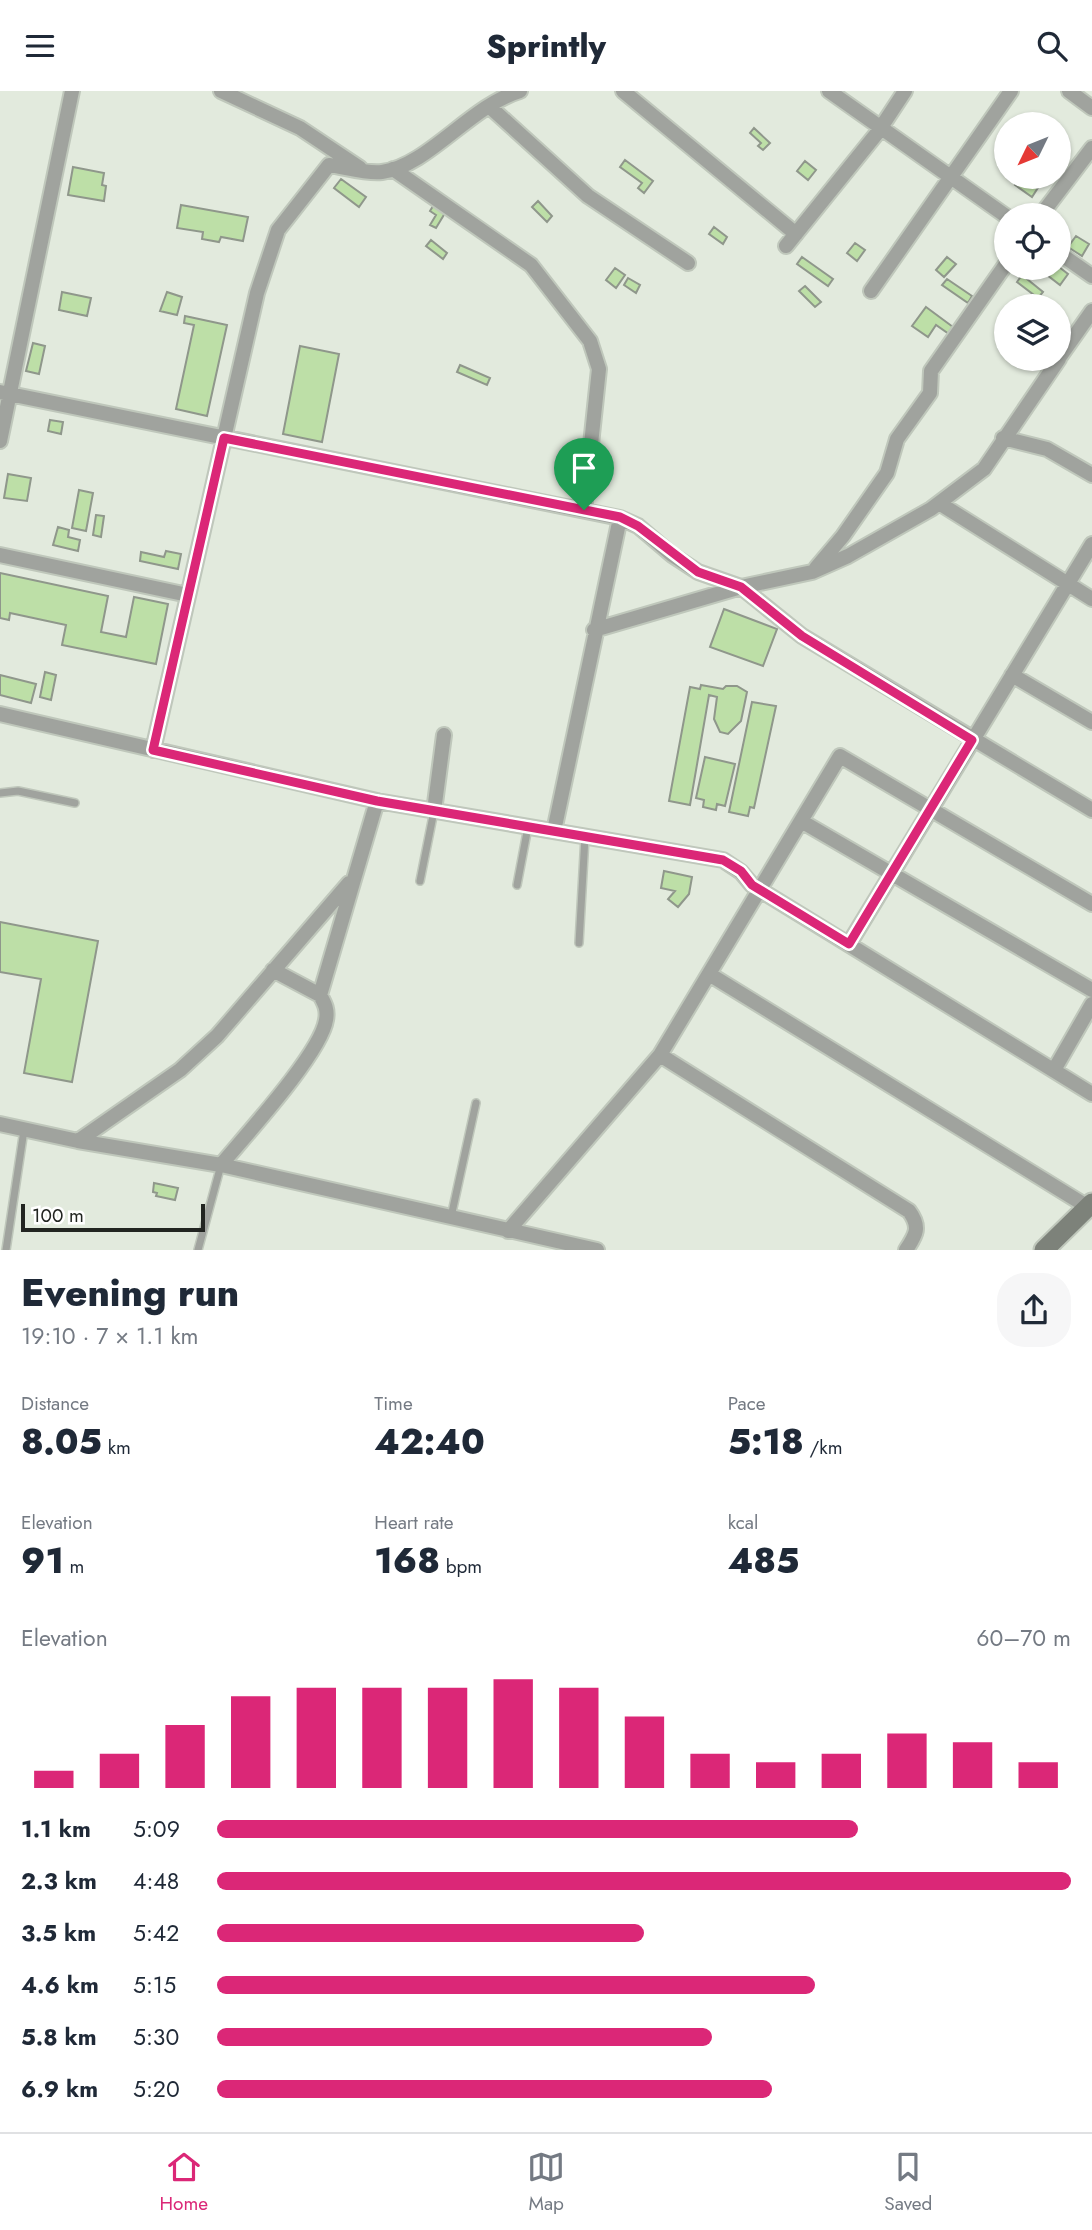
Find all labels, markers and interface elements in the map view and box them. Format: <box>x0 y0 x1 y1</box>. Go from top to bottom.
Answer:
text: Sprintly <box>486 23 606 69</box>
icon: menu <box>21 27 59 65</box>
icon: search <box>1033 27 1071 65</box>
north arrow <box>994 112 1071 189</box>
map controls <box>994 112 1071 371</box>
button: locate <box>994 203 1071 280</box>
button: layers <box>994 294 1071 371</box>
pin <box>554 438 614 510</box>
icon: arrive <box>565 449 603 487</box>
scale bar <box>21 1201 205 1233</box>
text: 100 m <box>32 1202 84 1229</box>
text: Evening run <box>21 1265 239 1320</box>
button: share <box>997 1273 1071 1347</box>
text: 19:10 · 7 × 1.1 km <box>21 1319 199 1353</box>
text: Distance <box>21 1390 89 1417</box>
text: Time <box>374 1390 413 1417</box>
text: Pace <box>728 1390 766 1417</box>
text: 8.05 <box>21 1417 102 1467</box>
text: 42:40 <box>374 1417 485 1467</box>
text: 5:18 <box>728 1417 804 1467</box>
text: km <box>102 1434 131 1461</box>
text: /km <box>804 1434 843 1461</box>
text: Elevation <box>21 1509 93 1536</box>
text: Heart rate <box>374 1509 454 1536</box>
text: kcal <box>728 1509 758 1536</box>
text: 91 <box>21 1536 64 1586</box>
text: 168 <box>374 1536 440 1586</box>
text: 485 <box>728 1536 799 1586</box>
text: m <box>64 1553 84 1580</box>
text: bpm <box>440 1553 482 1580</box>
text: Elevation <box>21 1621 108 1655</box>
text: 60–70 m <box>976 1621 1071 1655</box>
text: 1.1 km <box>21 1812 91 1846</box>
text: 5:09 <box>133 1812 180 1846</box>
text: 2.3 km <box>21 1864 97 1898</box>
text: 4:48 <box>133 1864 179 1898</box>
text: 3.5 km <box>21 1916 96 1950</box>
text: 5:42 <box>133 1916 179 1950</box>
text: 4.6 km <box>21 1968 99 2002</box>
text: 5:15 <box>133 1968 176 2002</box>
text: 5.8 km <box>21 2020 97 2054</box>
text: 5:30 <box>133 2020 179 2054</box>
text: 6.9 km <box>21 2072 98 2106</box>
text: 5:20 <box>133 2072 180 2106</box>
tab: Home <box>160 2148 208 2217</box>
tab: Map <box>527 2148 565 2217</box>
tab: Saved <box>884 2148 932 2217</box>

